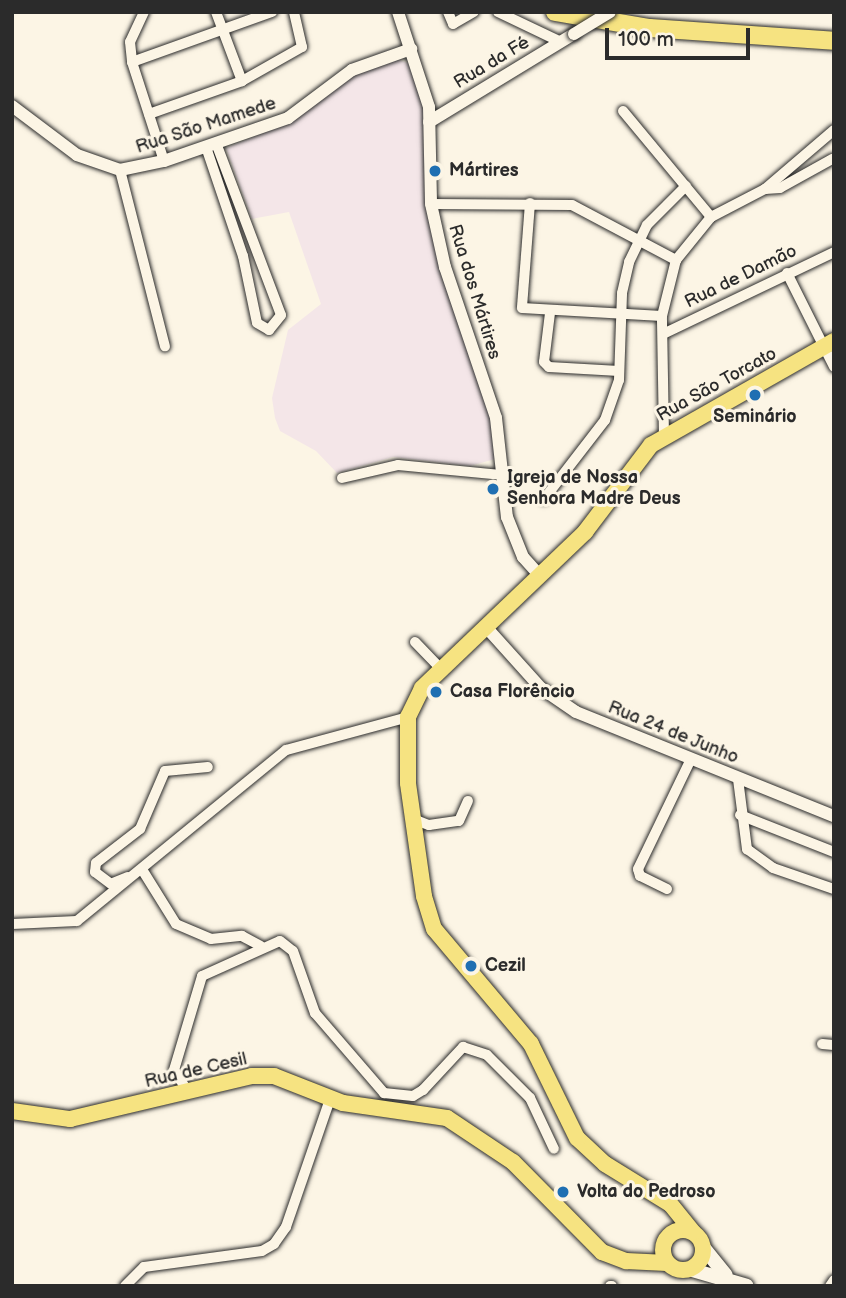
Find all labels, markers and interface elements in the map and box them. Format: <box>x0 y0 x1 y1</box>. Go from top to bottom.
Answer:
scale bar <box>608 14 753 58</box>
text: 100 m <box>618 27 674 52</box>
street label: Rua da Fé <box>450 32 534 94</box>
street label: Rua São Mamede <box>133 93 279 159</box>
place label: Mártires <box>449 160 519 182</box>
marker: Mártires <box>427 163 443 179</box>
street label: Rua dos Mártires <box>443 222 505 362</box>
street label: Rua de Damão <box>681 241 801 313</box>
street label: Rua São Torcato <box>653 343 781 427</box>
marker: Seminário <box>747 387 763 403</box>
place label: Seminário <box>713 406 797 428</box>
place label: Igreja de Nossa Senhora Madre Deus <box>507 468 681 510</box>
marker: Igreja de Nossa Senhora Madre Deus <box>485 481 501 497</box>
place label: Casa Florêncio <box>450 681 575 703</box>
marker: Casa Florêncio <box>428 684 444 700</box>
street label: Rua 24 de Junho <box>604 697 742 769</box>
place label: Cezil <box>485 955 526 977</box>
marker: Cezil <box>463 958 479 974</box>
street label: Rua de Cesil <box>143 1049 249 1093</box>
place label: Volta do Pedroso <box>577 1181 715 1203</box>
marker: Volta do Pedroso <box>555 1184 571 1200</box>

